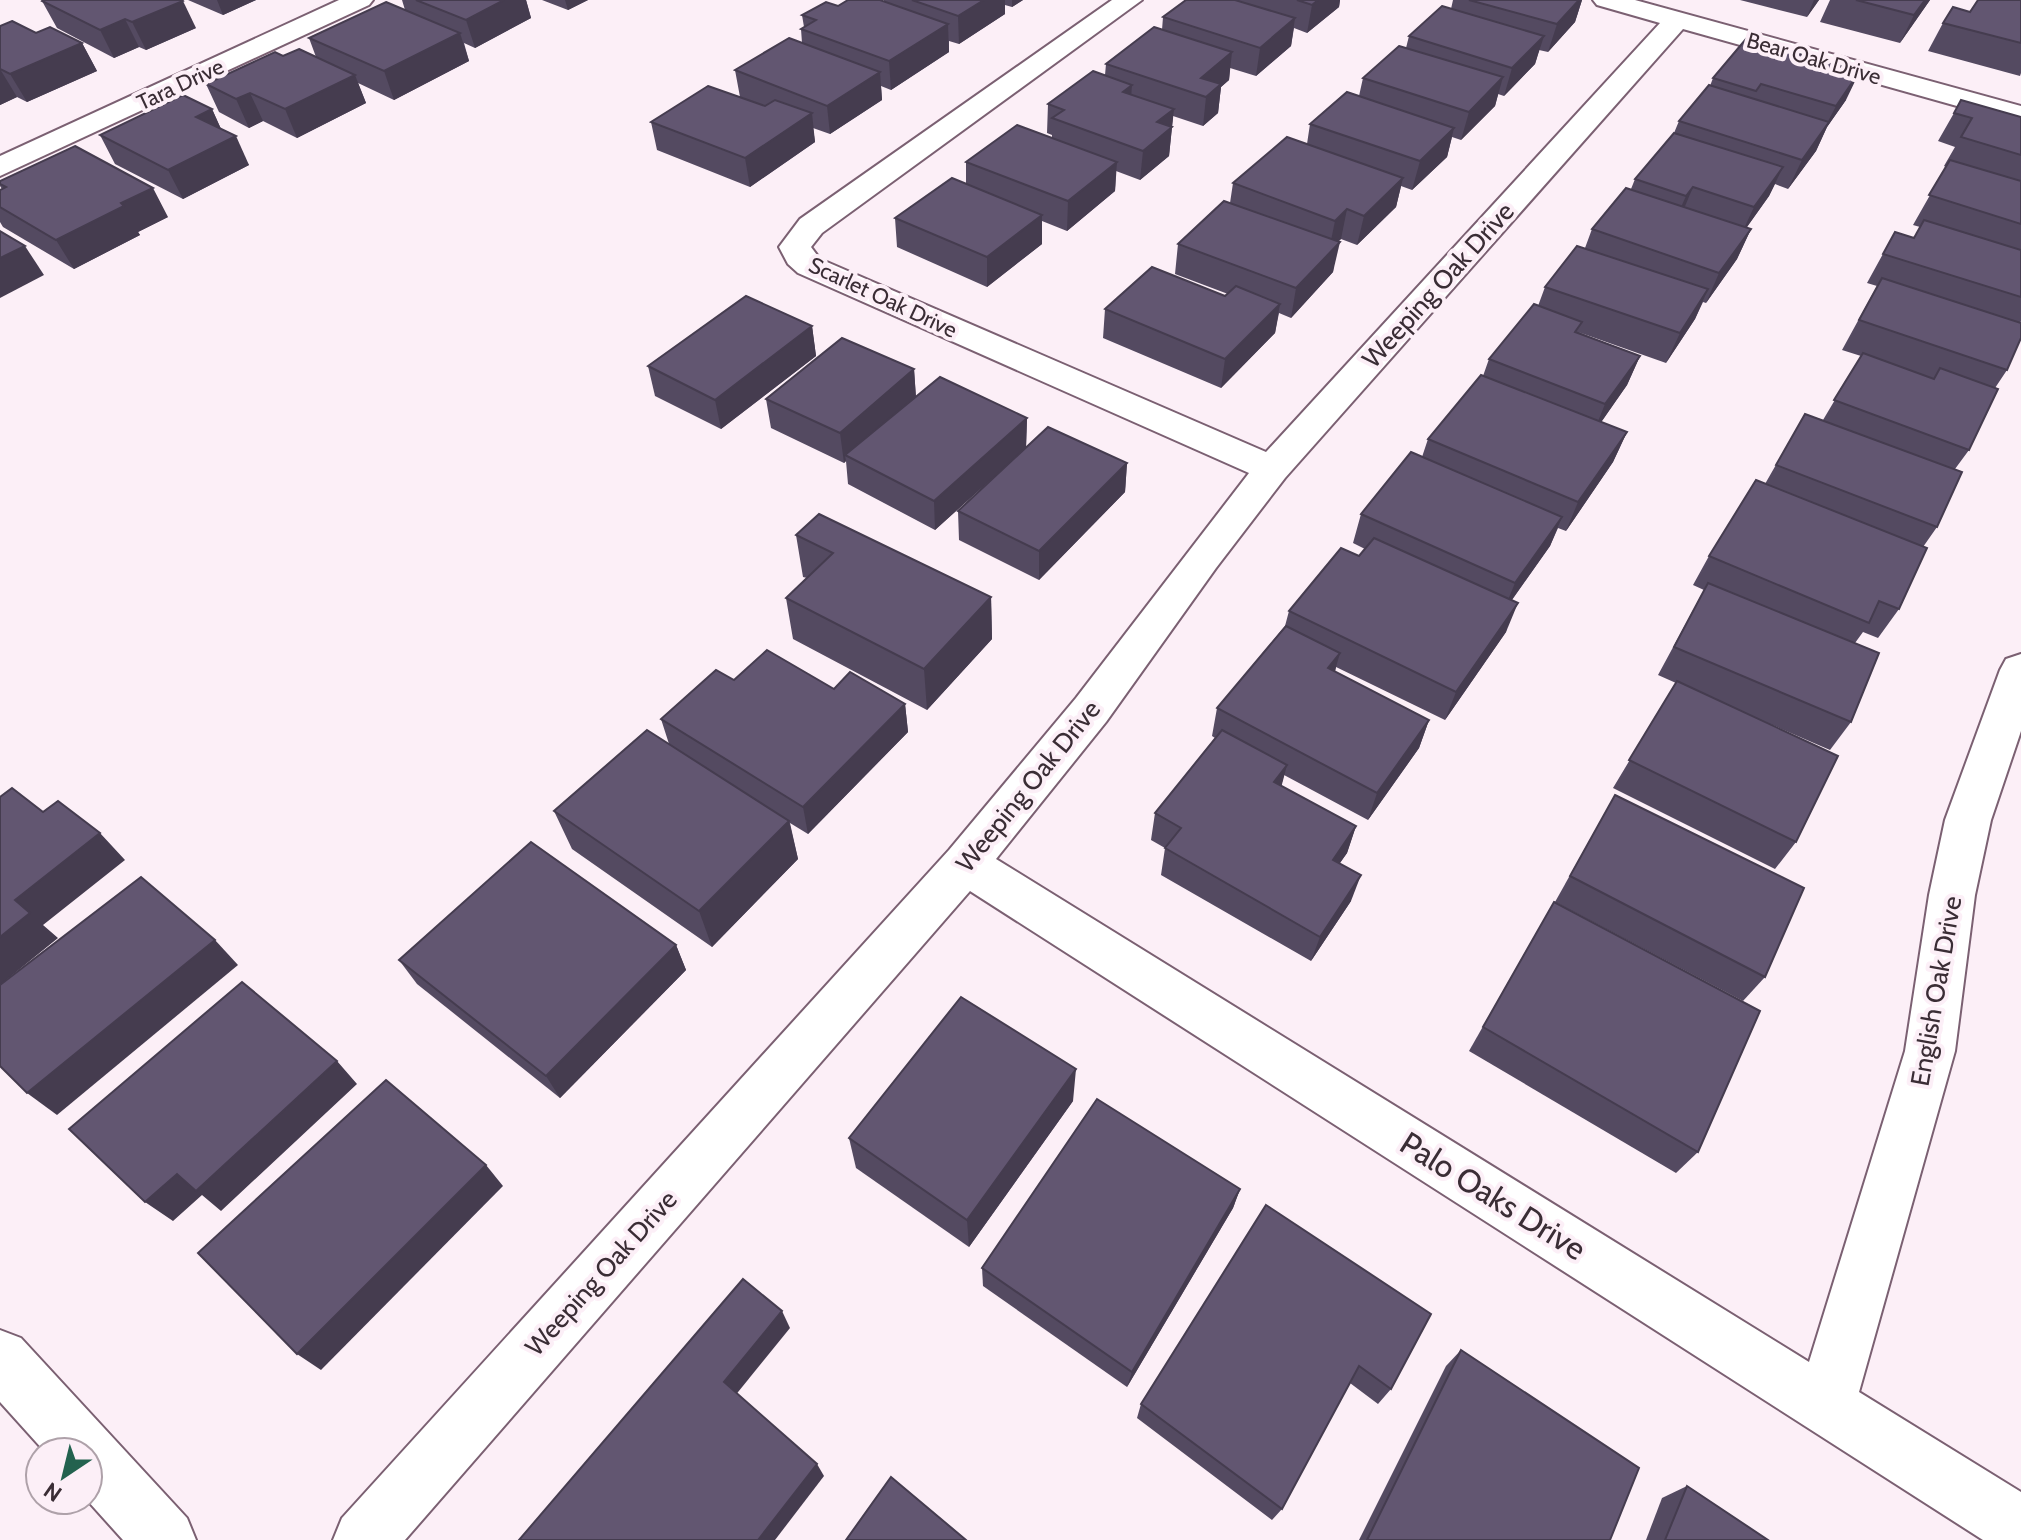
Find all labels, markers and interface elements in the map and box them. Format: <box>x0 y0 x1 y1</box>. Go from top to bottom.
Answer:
street label: Bear Oak Drive <box>1744 26 1884 91</box>
street label: Tara Drive <box>133 53 228 116</box>
street label: Weeping Oak Drive <box>1355 196 1521 374</box>
street label: Scarlet Oak Drive <box>804 251 961 344</box>
street label: Weeping Oak Drive <box>949 694 1107 878</box>
street label: English Oak Drive <box>1904 894 1968 1088</box>
street label: Palo Oaks Drive <box>1393 1123 1593 1268</box>
street label: Weeping Oak Drive <box>518 1184 684 1362</box>
north arrow <box>24 1436 104 1516</box>
text: N <box>39 1476 67 1507</box>

